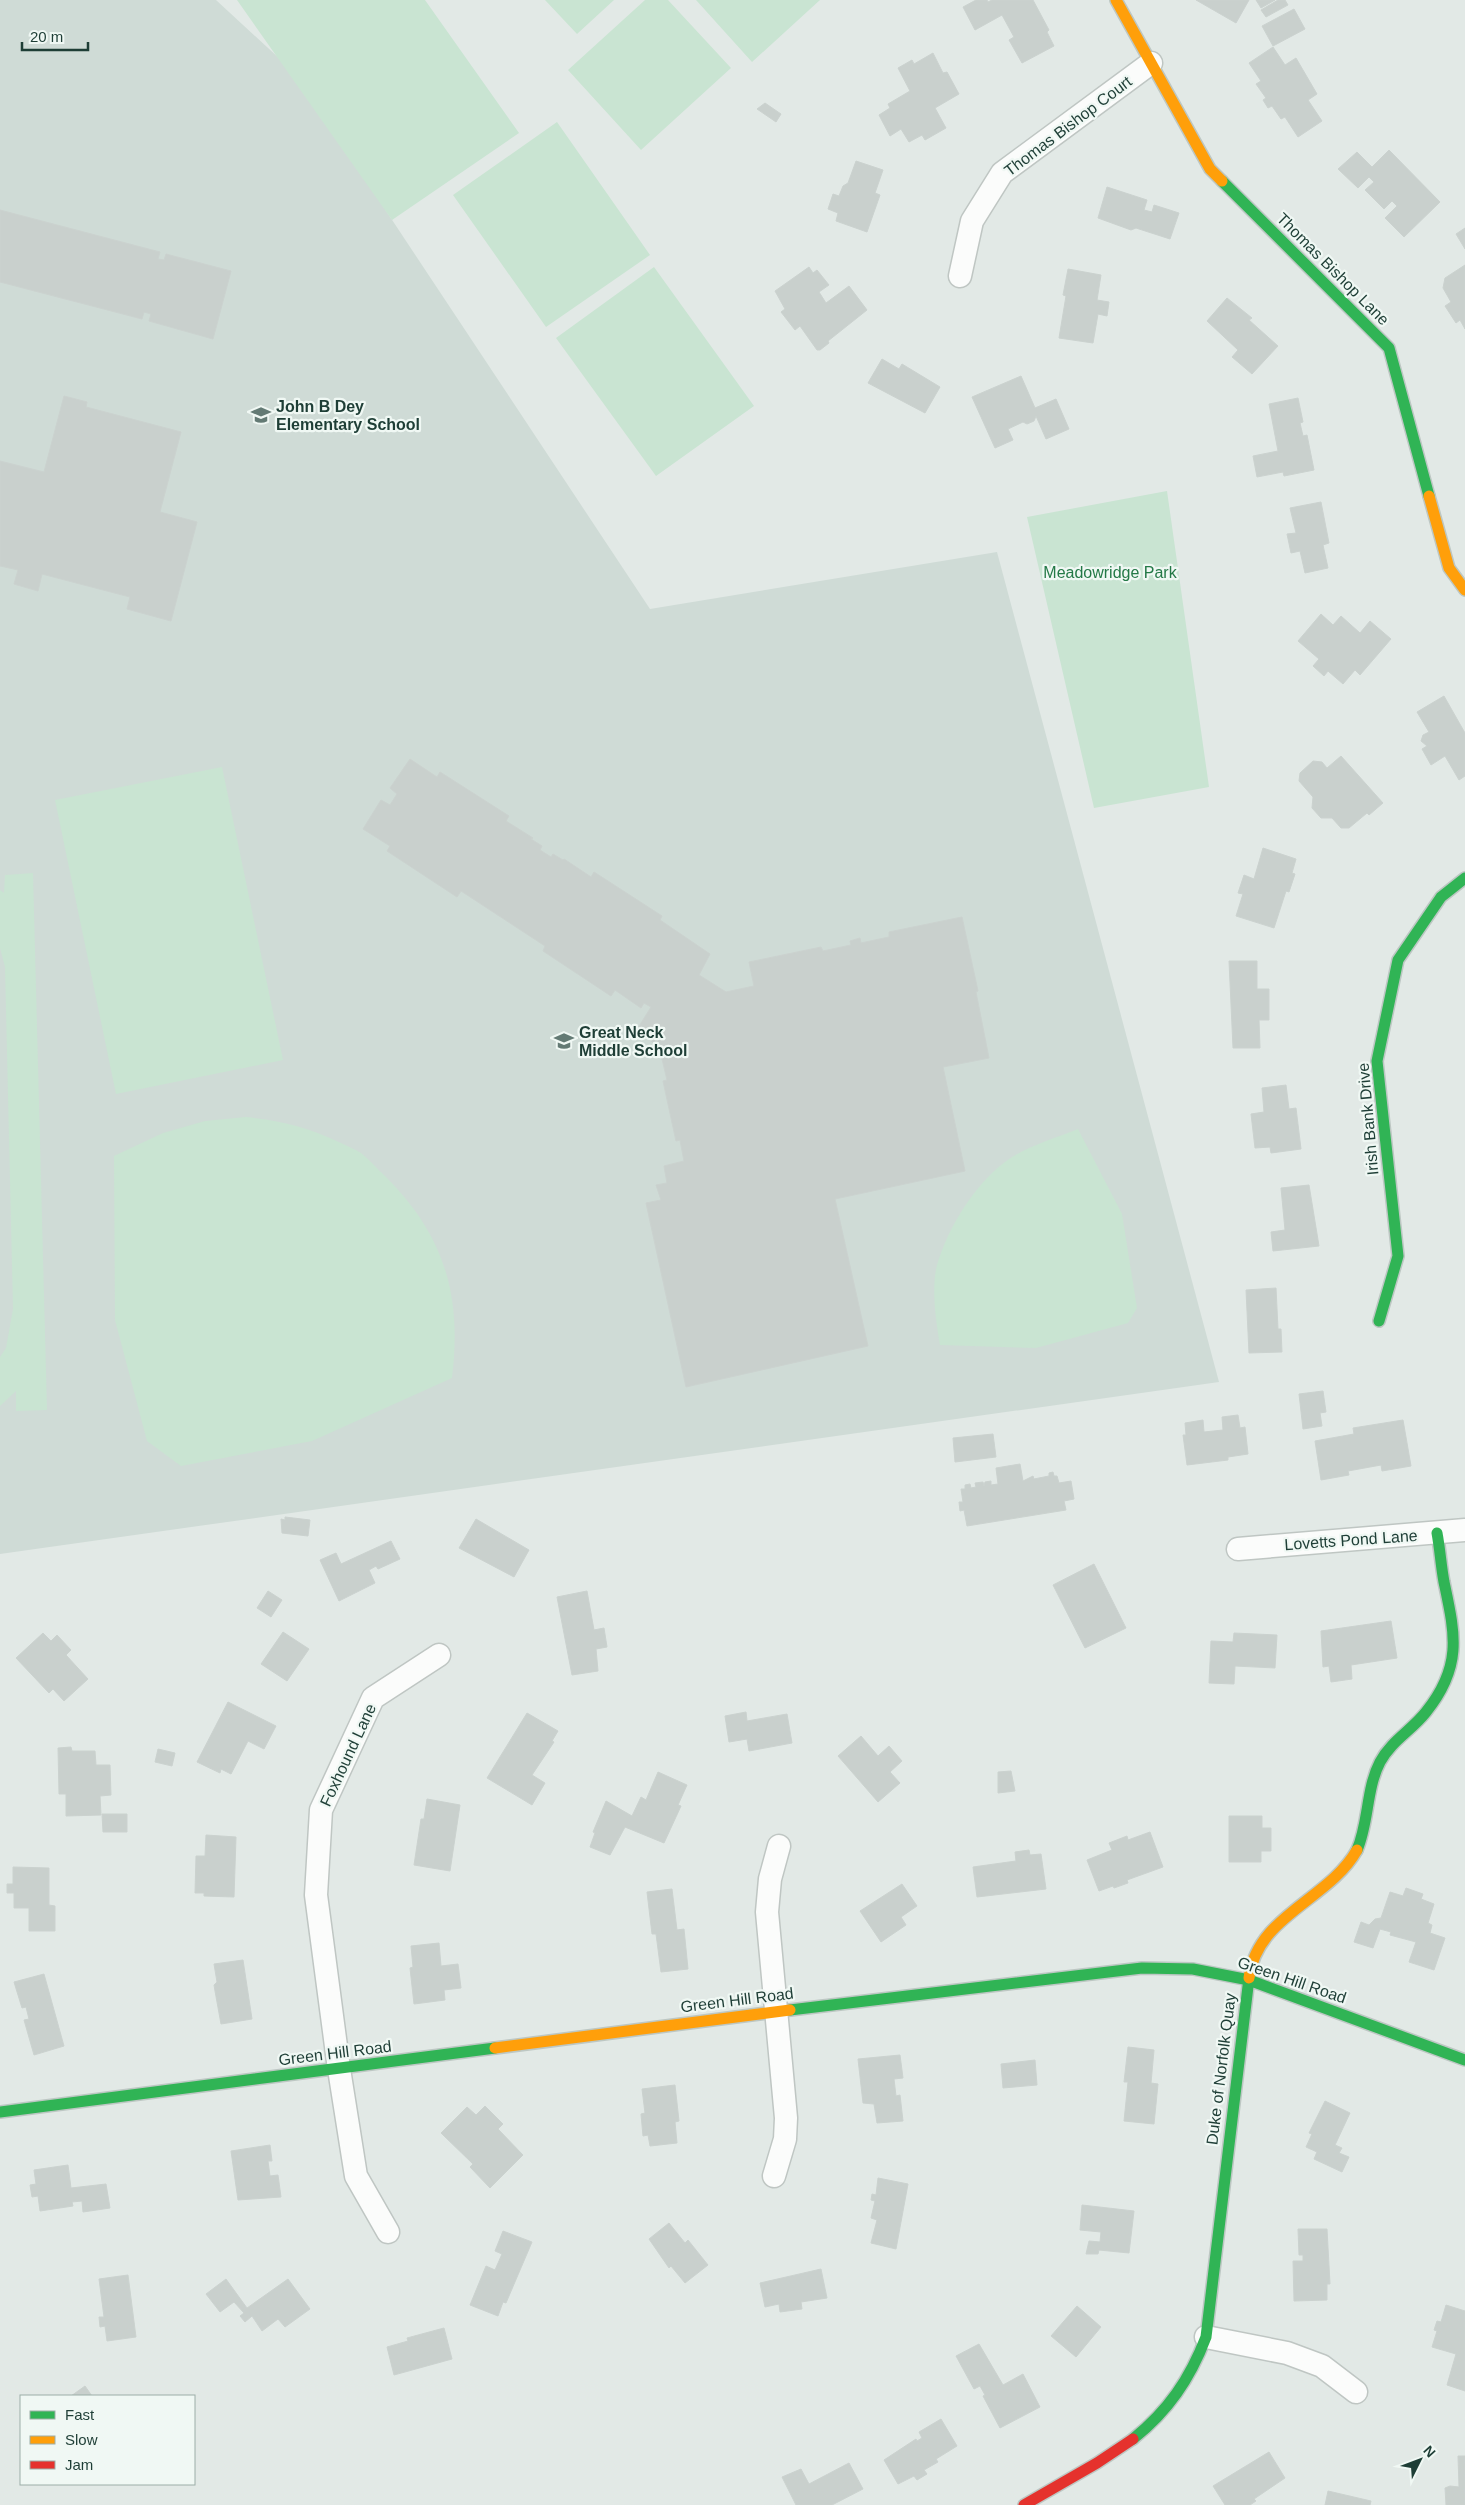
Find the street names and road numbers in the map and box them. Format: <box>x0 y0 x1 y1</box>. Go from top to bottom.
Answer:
street label: Thomas Bishop Court <box>1001 72 1135 179</box>
street label: Thomas Bishop Lane <box>1274 210 1393 329</box>
street label: Irish Bank Drive <box>1355 1062 1381 1176</box>
street label: Lovetts Pond Lane <box>1284 1527 1418 1553</box>
street label: Foxhound Lane <box>317 1701 379 1809</box>
street label: Green Hill Road <box>1235 1953 1349 2007</box>
street label: Green Hill Road <box>679 1985 795 2015</box>
street label: Duke of Norfolk Quay <box>1203 1992 1239 2146</box>
street label: Green Hill Road <box>277 2038 393 2068</box>

